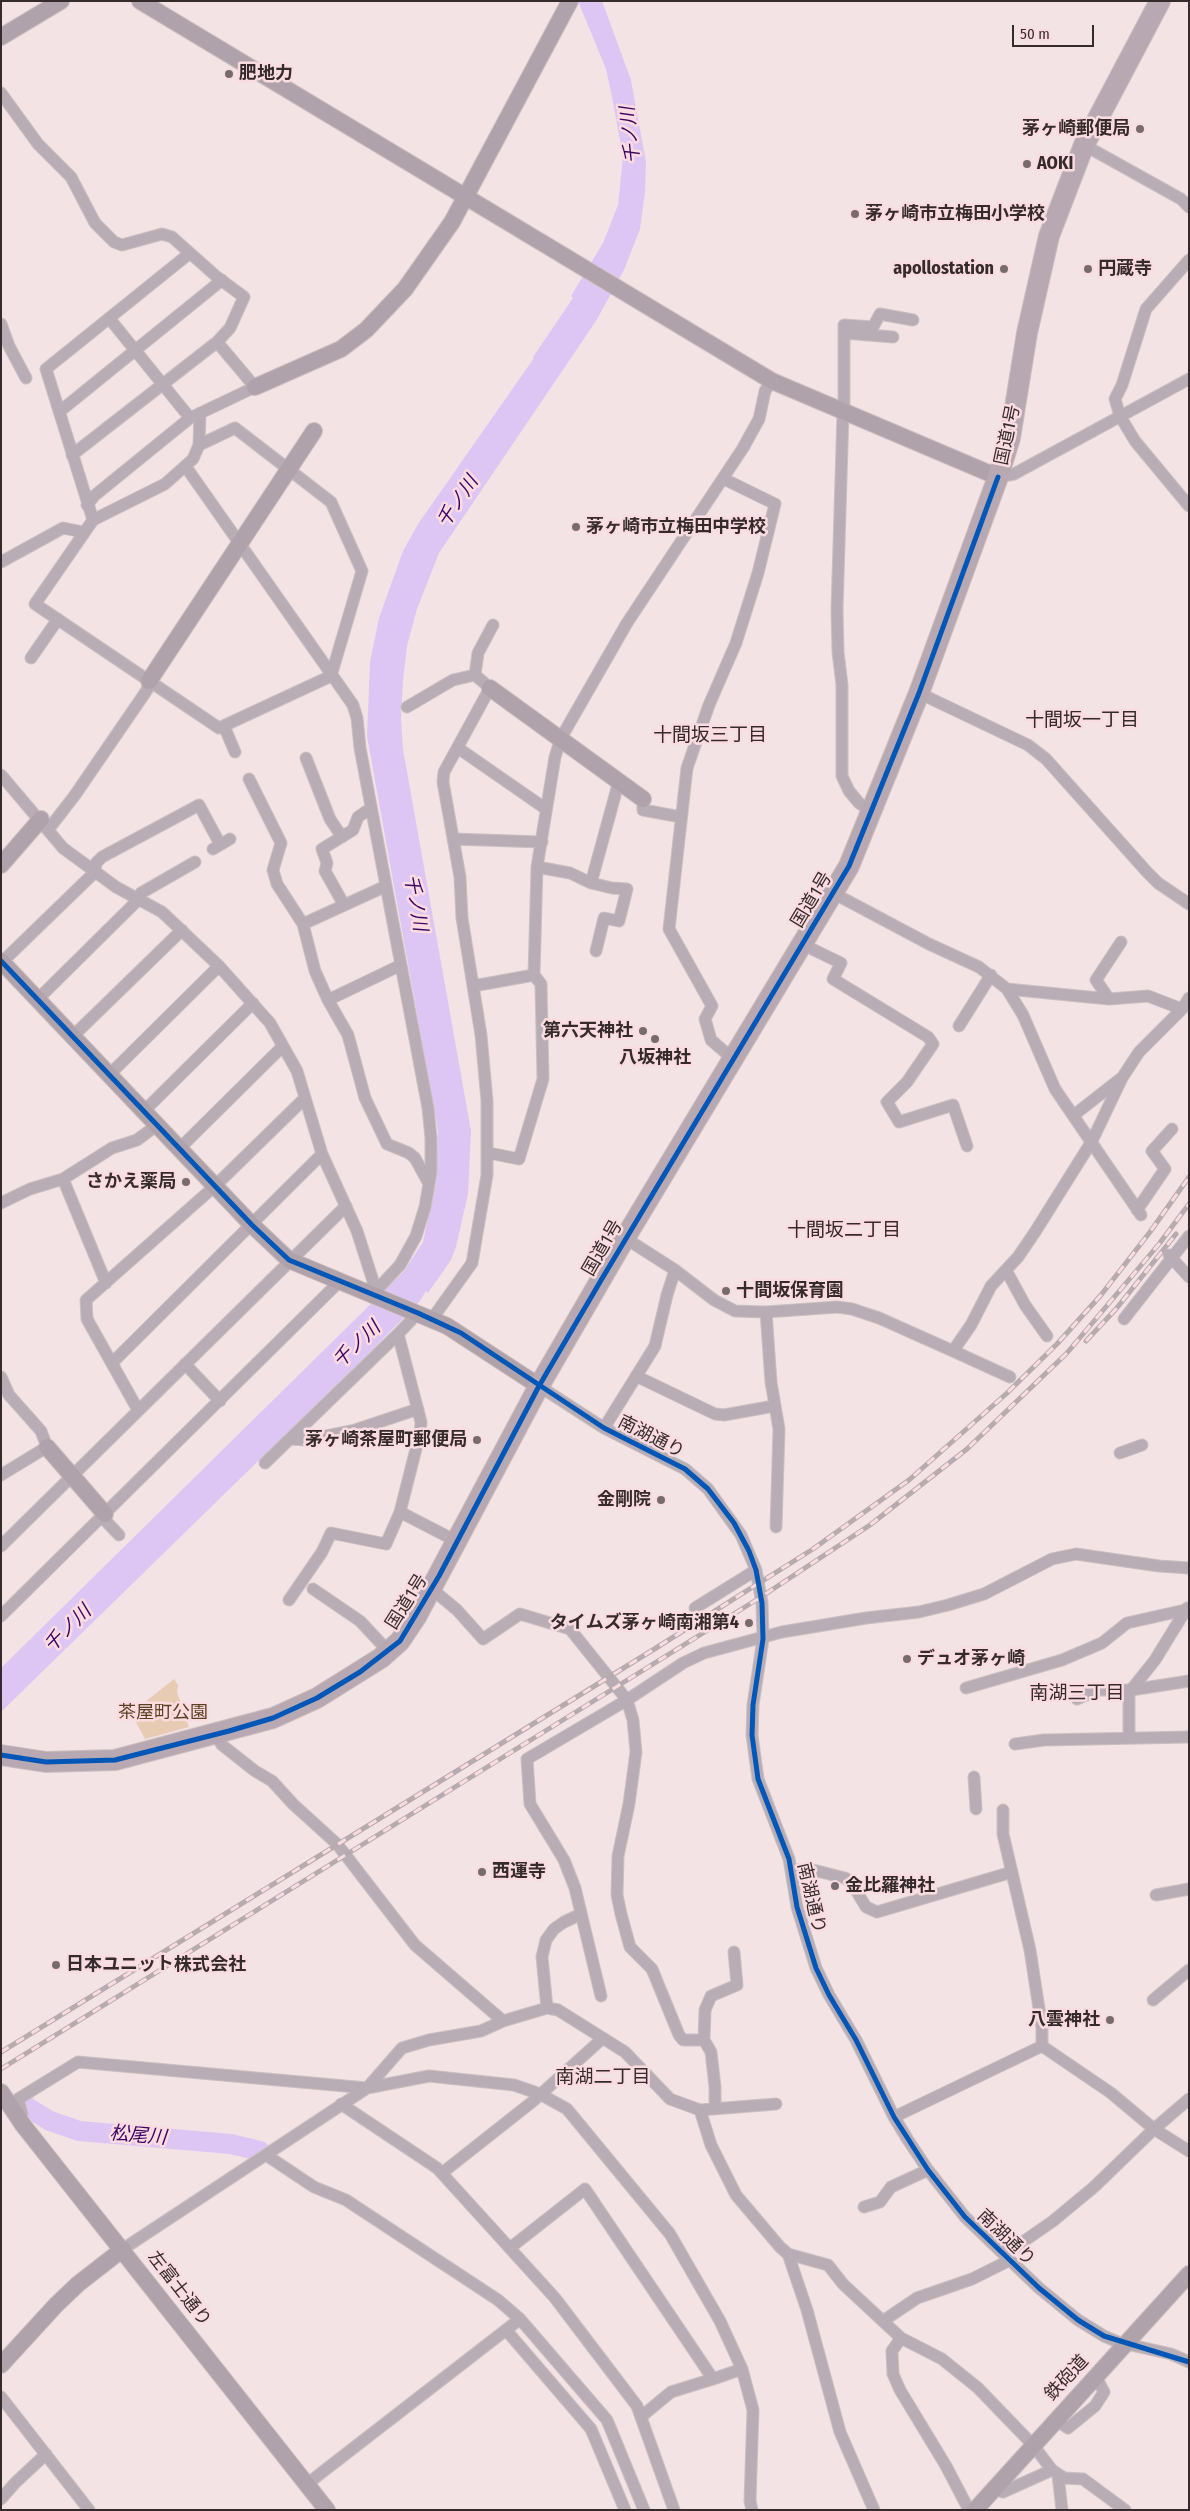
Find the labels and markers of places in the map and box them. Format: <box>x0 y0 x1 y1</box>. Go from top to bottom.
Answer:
place label: 肥地力 <box>239 63 293 85</box>
marker: 肥地力 <box>223 68 235 80</box>
place label: 茅ヶ崎郵便局 <box>1022 118 1130 140</box>
marker: 茅ヶ崎郵便局 <box>1134 123 1146 135</box>
place label: AOKI <box>1037 153 1073 175</box>
marker: AOKI <box>1021 158 1033 170</box>
place label: 茅ヶ崎市立梅田小学校 <box>865 203 1045 225</box>
marker: 茅ヶ崎市立梅田小学校 <box>849 208 861 220</box>
place label: apollostation <box>893 258 994 280</box>
place label: 円蔵寺 <box>1098 258 1152 280</box>
marker: apollostation <box>998 263 1010 275</box>
marker: 円蔵寺 <box>1082 263 1094 275</box>
place label: 茅ヶ崎市立梅田中学校 <box>586 516 766 538</box>
marker: 茅ヶ崎市立梅田中学校 <box>570 521 582 533</box>
place label: 第六天神社 <box>543 1020 633 1042</box>
marker: 第六天神社 <box>637 1025 649 1037</box>
marker: 八坂神社 <box>649 1033 661 1045</box>
place label: 八坂神社 <box>619 1047 691 1069</box>
place label: さかえ薬局 <box>86 1171 176 1193</box>
marker: さかえ薬局 <box>180 1176 192 1188</box>
place label: 十間坂保育園 <box>736 1280 844 1302</box>
marker: 十間坂保育園 <box>720 1285 732 1297</box>
place label: 茅ヶ崎茶屋町郵便局 <box>305 1429 467 1451</box>
marker: 茅ヶ崎茶屋町郵便局 <box>471 1434 483 1446</box>
place label: 金剛院 <box>597 1489 651 1511</box>
marker: 金剛院 <box>655 1494 667 1506</box>
place label: タイムズ茅ヶ崎南湘第4 <box>550 1612 739 1634</box>
marker: タイムズ茅ヶ崎南湘第4 <box>743 1617 755 1629</box>
place label: デュオ茅ヶ崎 <box>917 1648 1025 1670</box>
marker: デュオ茅ヶ崎 <box>901 1653 913 1665</box>
place label: 西運寺 <box>492 1861 546 1883</box>
marker: 西運寺 <box>476 1866 488 1878</box>
place label: 金比羅神社 <box>845 1875 935 1897</box>
marker: 金比羅神社 <box>829 1880 841 1892</box>
place label: 日本ユニット株式会社 <box>66 1954 246 1976</box>
marker: 日本ユニット株式会社 <box>50 1959 62 1971</box>
place label: 八雲神社 <box>1028 2009 1100 2031</box>
marker: 八雲神社 <box>1104 2014 1116 2026</box>

